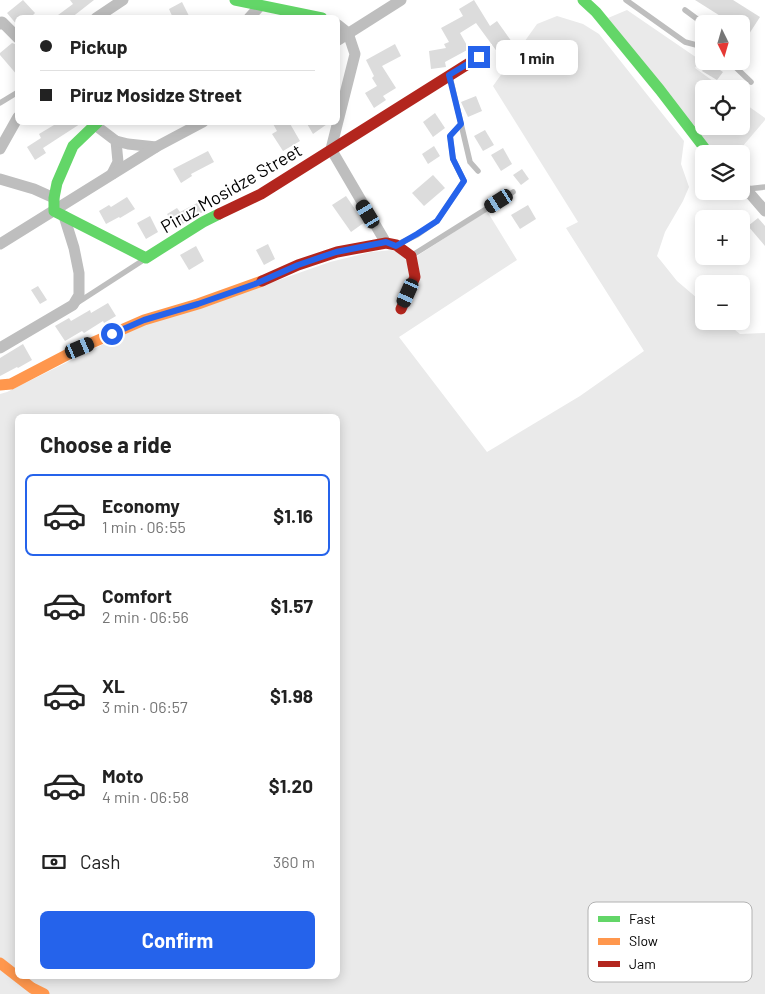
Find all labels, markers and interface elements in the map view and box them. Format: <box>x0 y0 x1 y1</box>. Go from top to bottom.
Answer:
north arrow <box>695 15 750 70</box>
map controls <box>695 15 750 330</box>
text: Pickup <box>70 35 128 58</box>
callout: 1 min <box>496 40 579 74</box>
route end <box>468 46 490 68</box>
text: 1 min <box>519 48 555 67</box>
button: locate <box>695 80 750 135</box>
text: Piruz Mosidze Street <box>70 83 242 106</box>
street label: Piruz Mosidze Street <box>157 139 305 237</box>
button: layers <box>695 145 750 200</box>
car <box>482 187 515 215</box>
car <box>353 197 382 231</box>
button: + <box>695 210 750 265</box>
button: − <box>695 275 750 330</box>
car <box>395 276 420 310</box>
route start <box>101 323 123 345</box>
car <box>63 335 96 361</box>
text: Choose a ride <box>40 431 172 457</box>
icon: car <box>42 493 87 538</box>
text: Economy <box>102 494 180 517</box>
text: $1.16 <box>273 504 313 527</box>
text: 1 min · 06:55 <box>102 517 186 536</box>
icon: car <box>42 583 87 628</box>
text: Comfort <box>102 584 172 607</box>
text: $1.57 <box>271 594 313 617</box>
text: 2 min · 06:56 <box>102 607 189 626</box>
icon: car <box>42 673 87 718</box>
text: XL <box>102 674 125 697</box>
text: $1.98 <box>270 684 313 707</box>
text: 3 min · 06:57 <box>102 697 188 716</box>
icon: car <box>42 763 87 808</box>
text: Moto <box>102 764 144 787</box>
text: $1.20 <box>269 774 313 797</box>
text: 4 min · 06:58 <box>102 787 189 806</box>
icon: cash <box>40 848 68 876</box>
text: Cash <box>80 850 121 873</box>
text: 360 m <box>273 852 315 871</box>
legend <box>588 902 752 982</box>
text: Fast <box>629 910 655 927</box>
button: Confirm <box>40 911 315 969</box>
text: Slow <box>629 932 658 949</box>
text: Jam <box>629 955 656 972</box>

